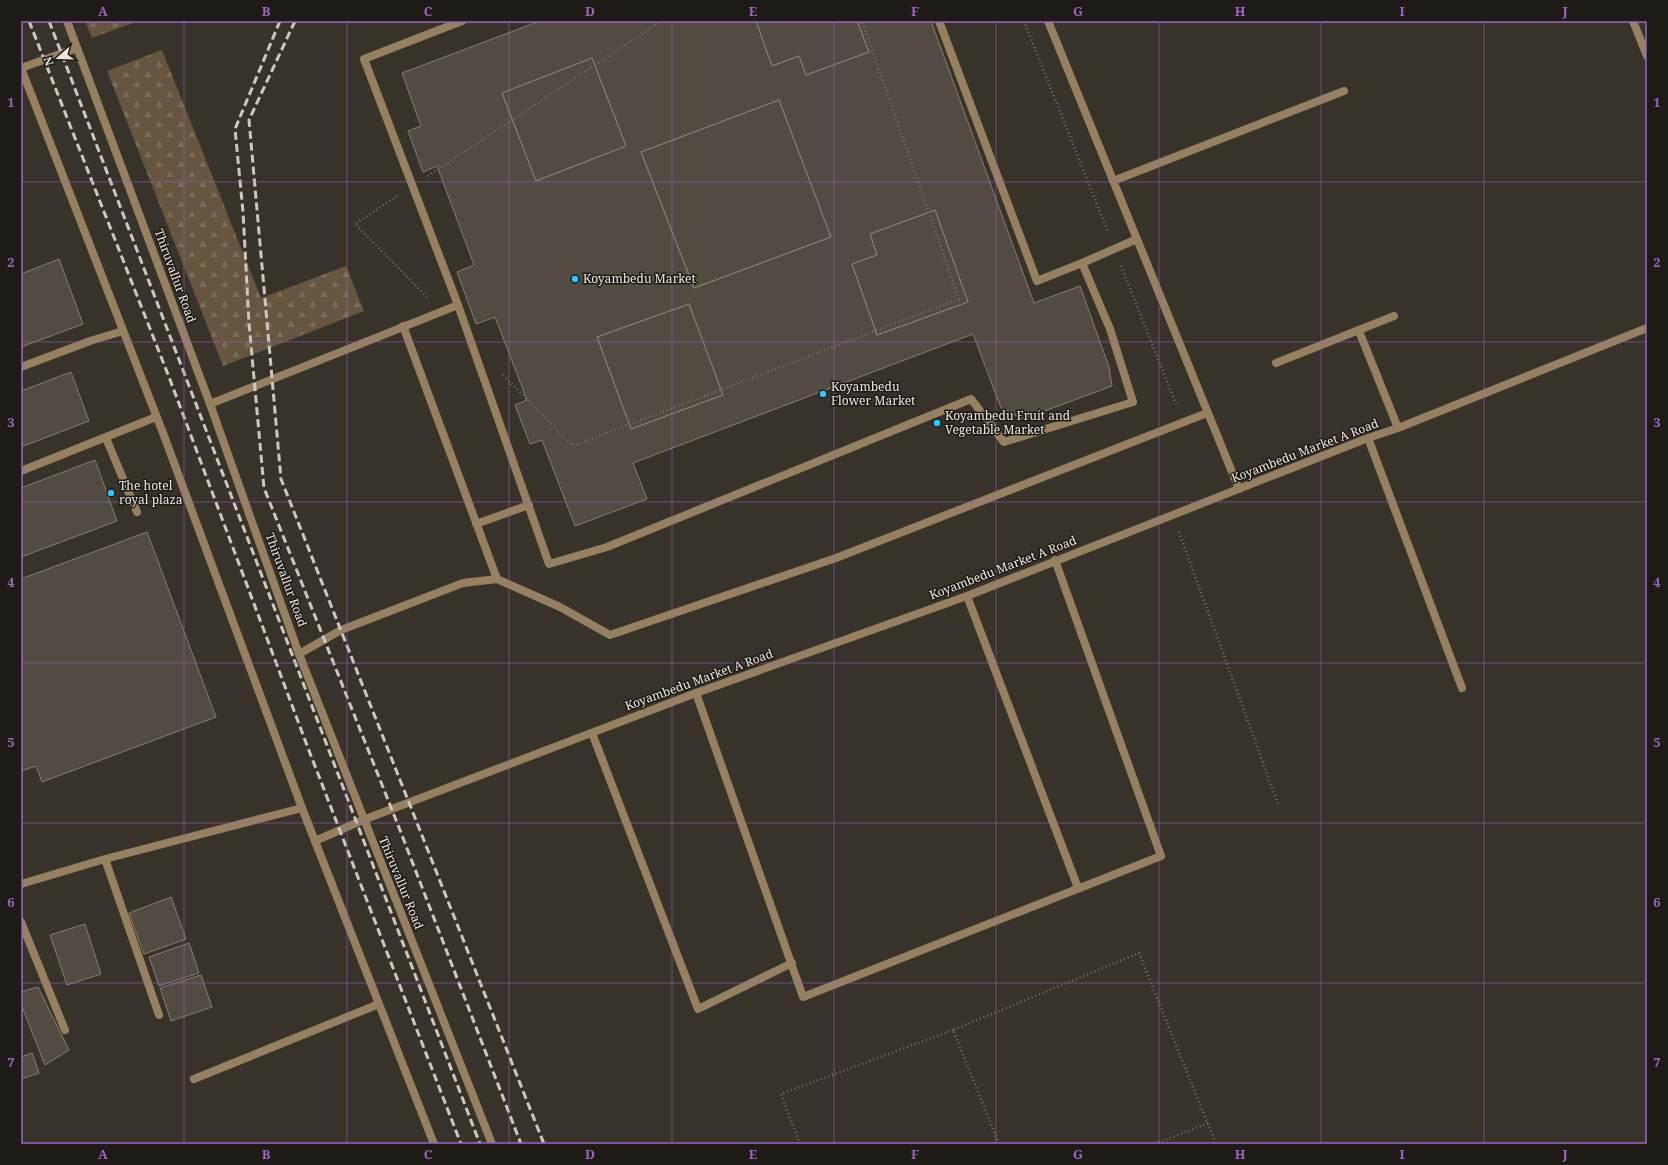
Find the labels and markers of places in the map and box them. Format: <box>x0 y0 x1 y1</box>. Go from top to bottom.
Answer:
place label: Koyambedu Market <box>583 270 696 287</box>
marker: Koyambedu Market <box>570 274 580 284</box>
place label: Koyambedu Flower Market <box>831 378 915 409</box>
marker: Koyambedu Flower Market <box>818 389 828 399</box>
place label: Koyambedu Fruit and Vegetable Market <box>945 407 1071 438</box>
marker: Koyambedu Fruit and Vegetable Market <box>932 418 942 428</box>
place label: The hotel royal plaza <box>119 477 183 508</box>
marker: The hotel royal plaza <box>106 488 116 498</box>

